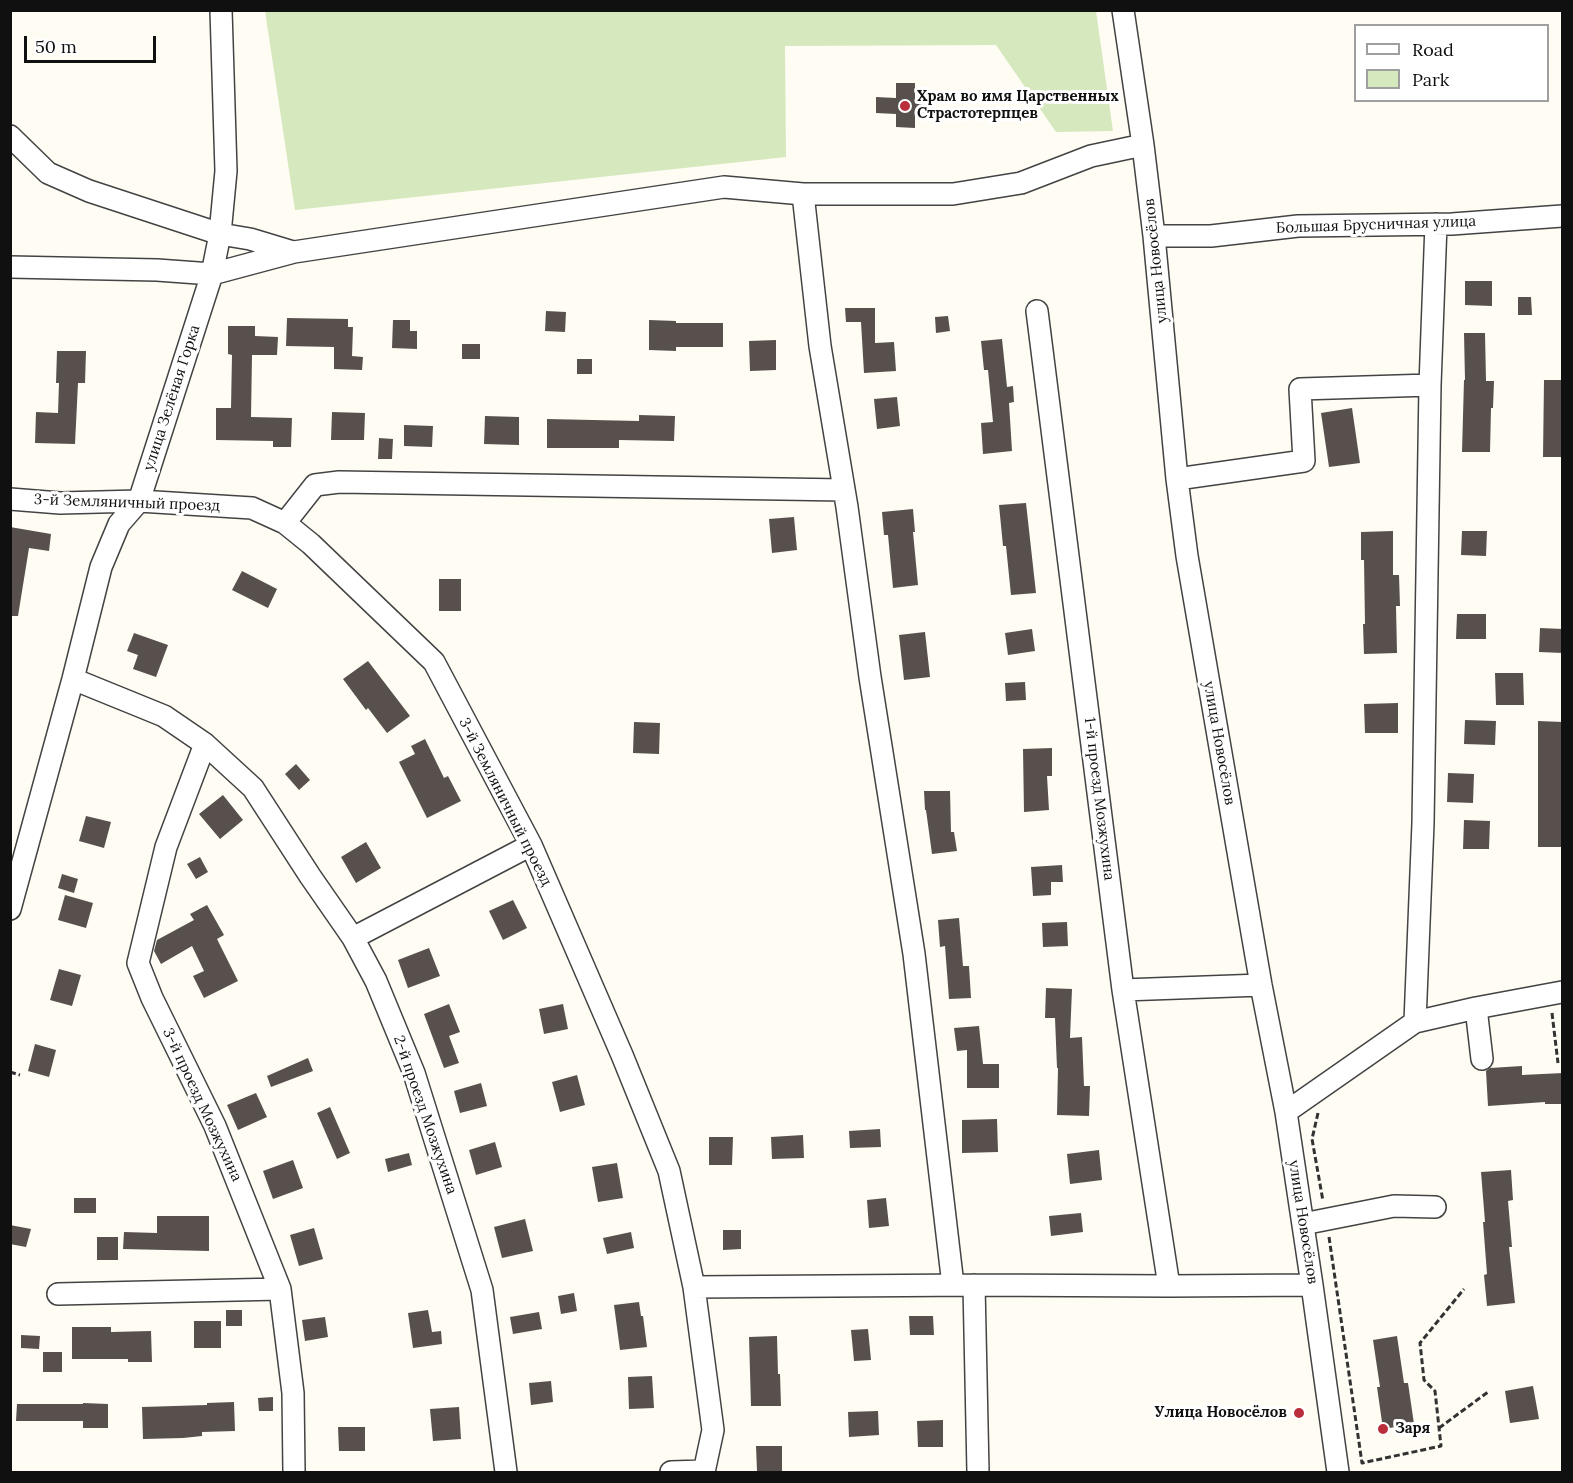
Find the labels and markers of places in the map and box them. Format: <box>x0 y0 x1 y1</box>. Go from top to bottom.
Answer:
place label: Храм во имя Царственных Страстотерпцев <box>917 88 1119 123</box>
marker: Храм во имя Царственных Страстотерпцев <box>898 99 912 113</box>
place label: Улица Новосёлов <box>1155 1404 1287 1422</box>
marker: Улица Новосёлов <box>1292 1406 1306 1420</box>
place label: Заря <box>1395 1420 1430 1438</box>
marker: Заря <box>1376 1422 1390 1436</box>

